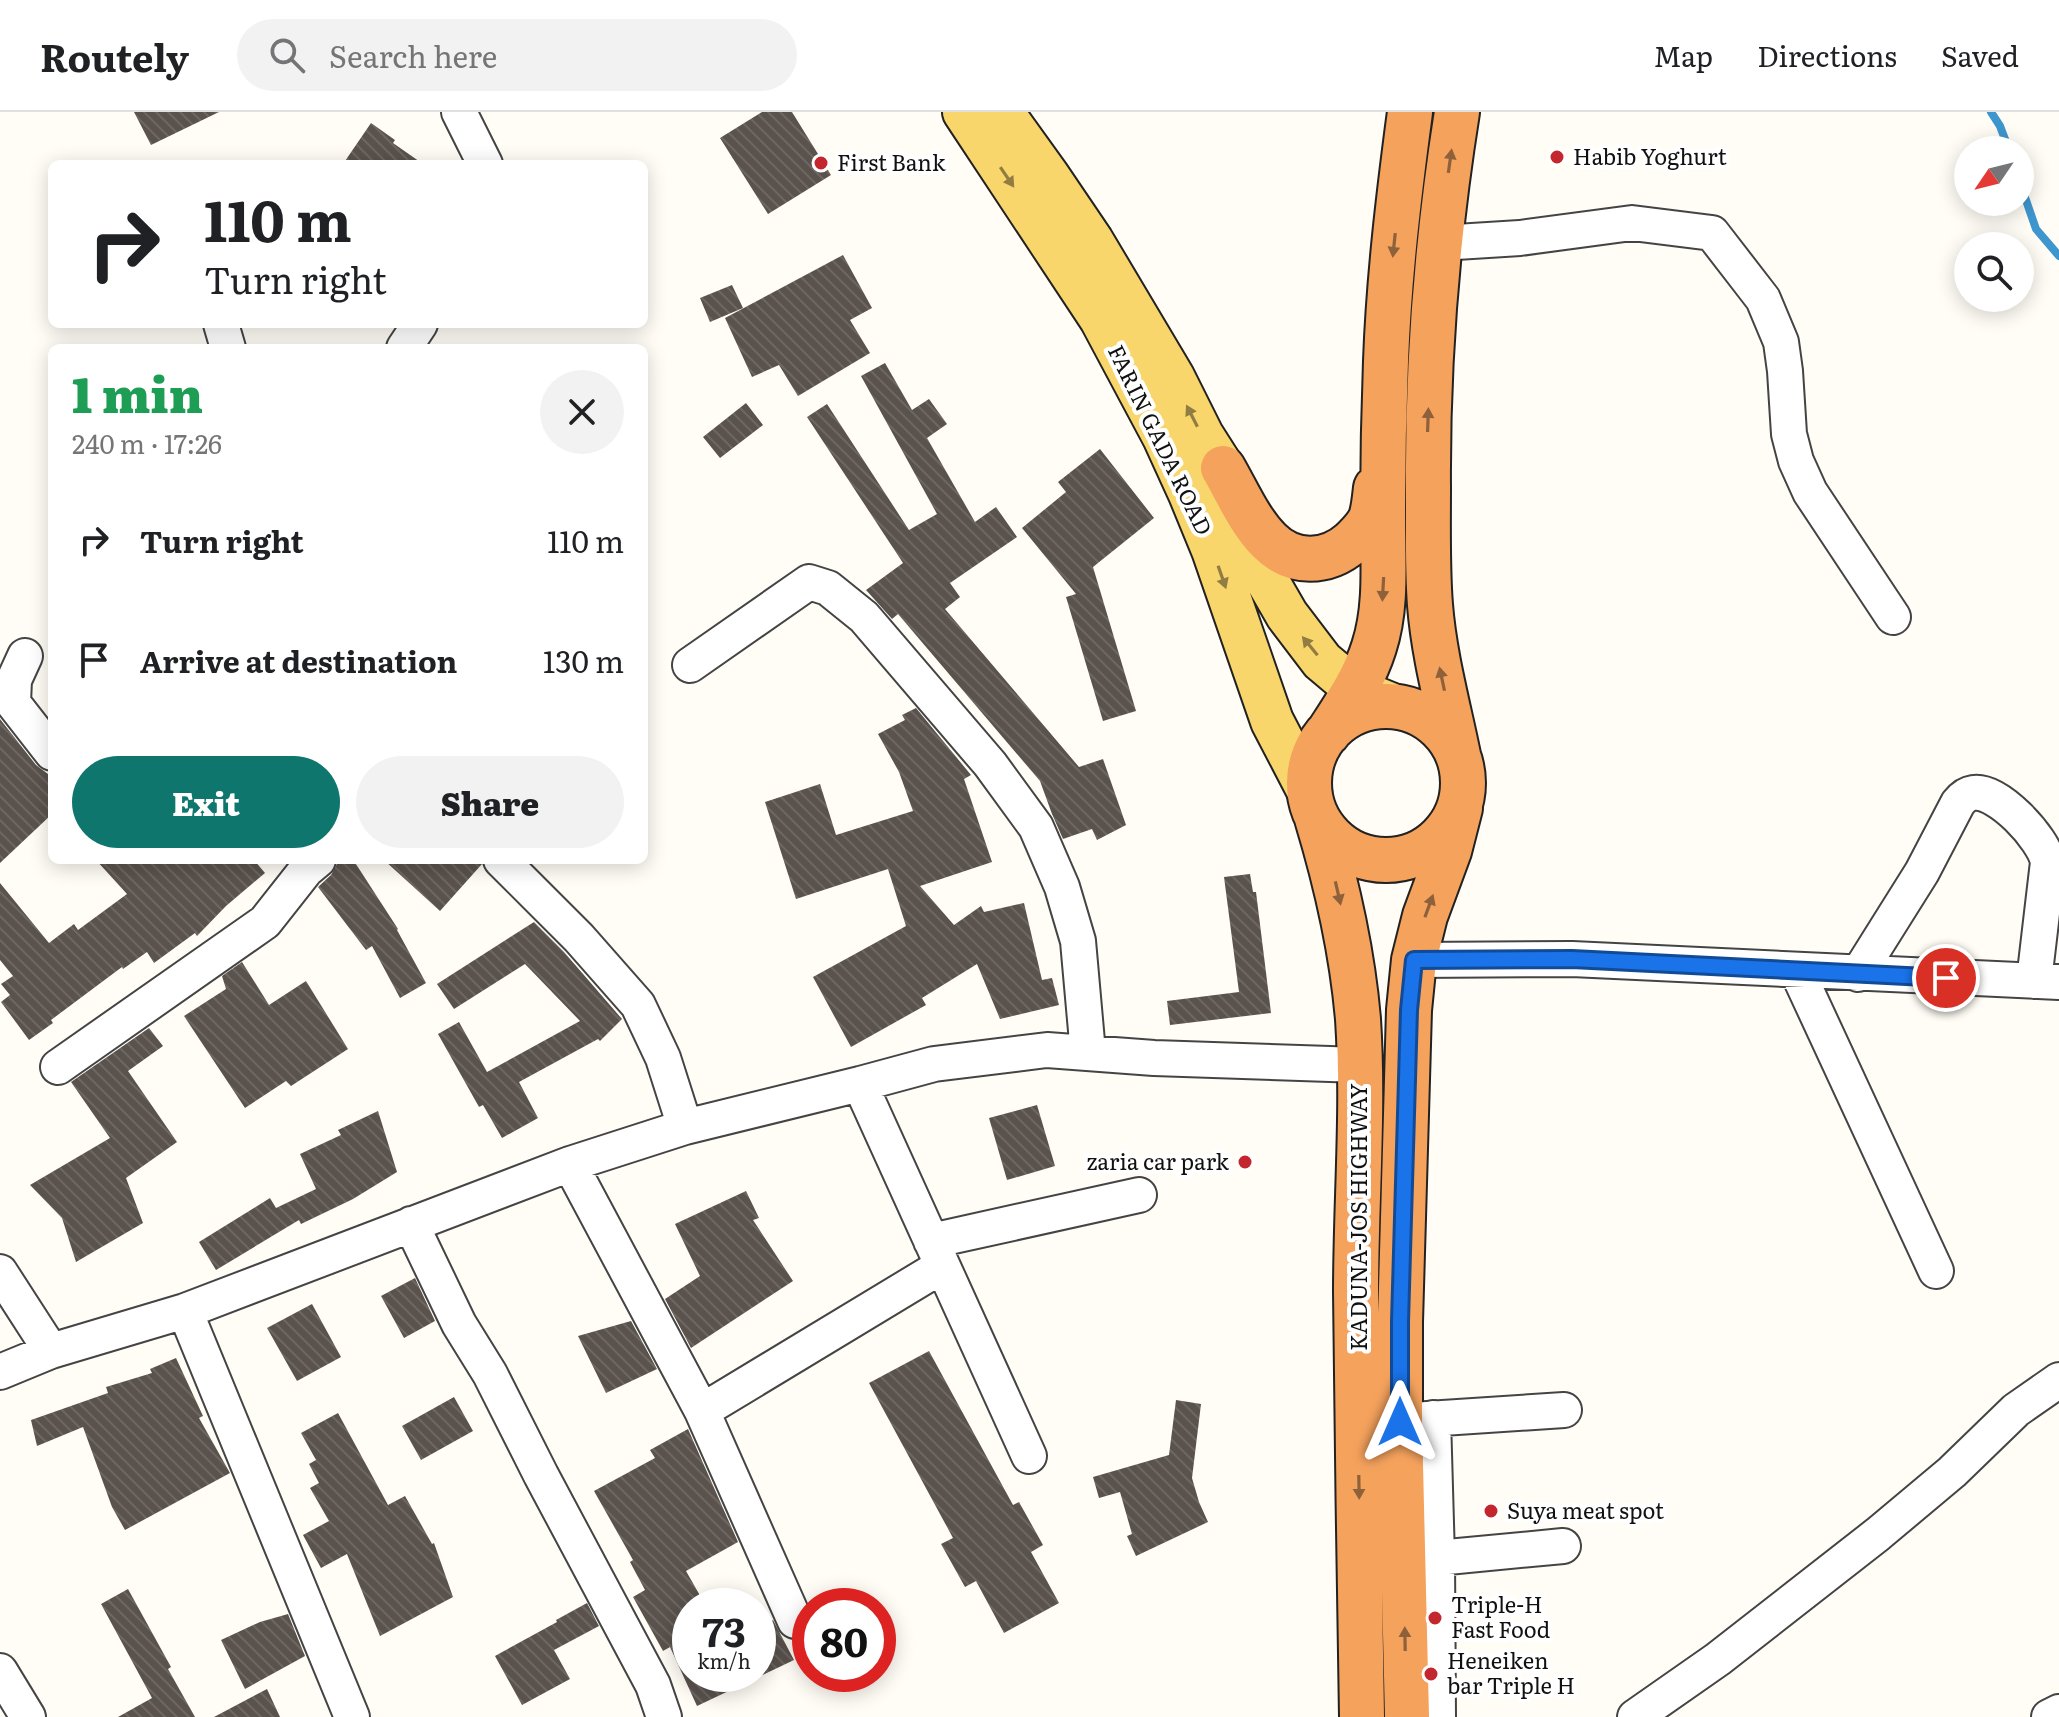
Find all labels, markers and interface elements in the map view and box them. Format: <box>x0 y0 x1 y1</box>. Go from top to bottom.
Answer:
search box <box>237 19 797 91</box>
text: Routely <box>40 27 189 84</box>
icon: search <box>265 33 309 77</box>
text: Search here <box>329 33 497 77</box>
text: Map <box>1654 34 1713 76</box>
text: Directions <box>1757 34 1897 76</box>
text: Saved <box>1941 34 2019 76</box>
north arrow <box>1954 136 2034 216</box>
map controls <box>1954 136 2034 312</box>
place label: Habib Yoghurt <box>1573 139 1727 172</box>
place label: First Bank <box>837 145 946 178</box>
one-way arrow <box>1443 148 1456 173</box>
marker: Habib Yoghurt <box>1548 148 1566 166</box>
marker: First Bank <box>812 154 830 172</box>
one-way arrow <box>999 167 1014 188</box>
text: 110 m <box>204 176 352 259</box>
icon: right <box>72 192 176 296</box>
button: search <box>1954 232 2034 312</box>
one-way arrow <box>1388 233 1401 258</box>
text: Turn right <box>204 252 387 305</box>
street label: FARIN GADA ROAD <box>1101 339 1222 540</box>
text: 1 min <box>72 357 203 428</box>
button: close <box>540 370 624 454</box>
one-way arrow <box>1186 404 1199 427</box>
one-way arrow <box>1422 407 1435 432</box>
text: 240 m · 17:26 <box>72 423 222 462</box>
icon: right <box>72 518 116 562</box>
text: Turn right <box>140 518 304 562</box>
text: 110 m <box>547 518 624 562</box>
one-way arrow <box>1217 566 1229 590</box>
one-way arrow <box>1376 577 1389 602</box>
one-way arrow <box>1302 636 1319 656</box>
icon: arrive <box>72 638 116 682</box>
text: Arrive at destination <box>140 638 457 682</box>
text: 130 m <box>543 638 624 682</box>
one-way arrow <box>1435 666 1448 691</box>
button: Exit <box>72 756 340 848</box>
button: Share <box>356 756 624 848</box>
one-way arrow <box>1332 880 1345 905</box>
one-way arrow <box>1423 893 1436 917</box>
pin <box>1912 944 1980 1012</box>
icon: arrive <box>1924 956 1968 1000</box>
street label: KADUNA-JOS HIGHWAY <box>1341 1083 1374 1351</box>
place label: zaria car park <box>1087 1144 1230 1177</box>
marker: zaria car park <box>1236 1153 1254 1171</box>
position arrow <box>1358 1380 1442 1464</box>
one-way arrow <box>1353 1475 1365 1500</box>
place label: Suya meat spot <box>1507 1493 1664 1526</box>
marker: Suya meat spot <box>1482 1502 1500 1520</box>
place label: Triple-H Fast Food <box>1451 1587 1550 1645</box>
speed limit sign: 80 <box>792 1588 896 1692</box>
text: 73 <box>702 1600 746 1659</box>
marker: Triple-H Fast Food <box>1426 1609 1444 1627</box>
one-way arrow <box>1399 1626 1412 1651</box>
place label: Heneiken bar Triple H <box>1447 1643 1575 1701</box>
text: km/h <box>697 1645 751 1675</box>
marker: Heneiken bar Triple H <box>1422 1665 1440 1683</box>

